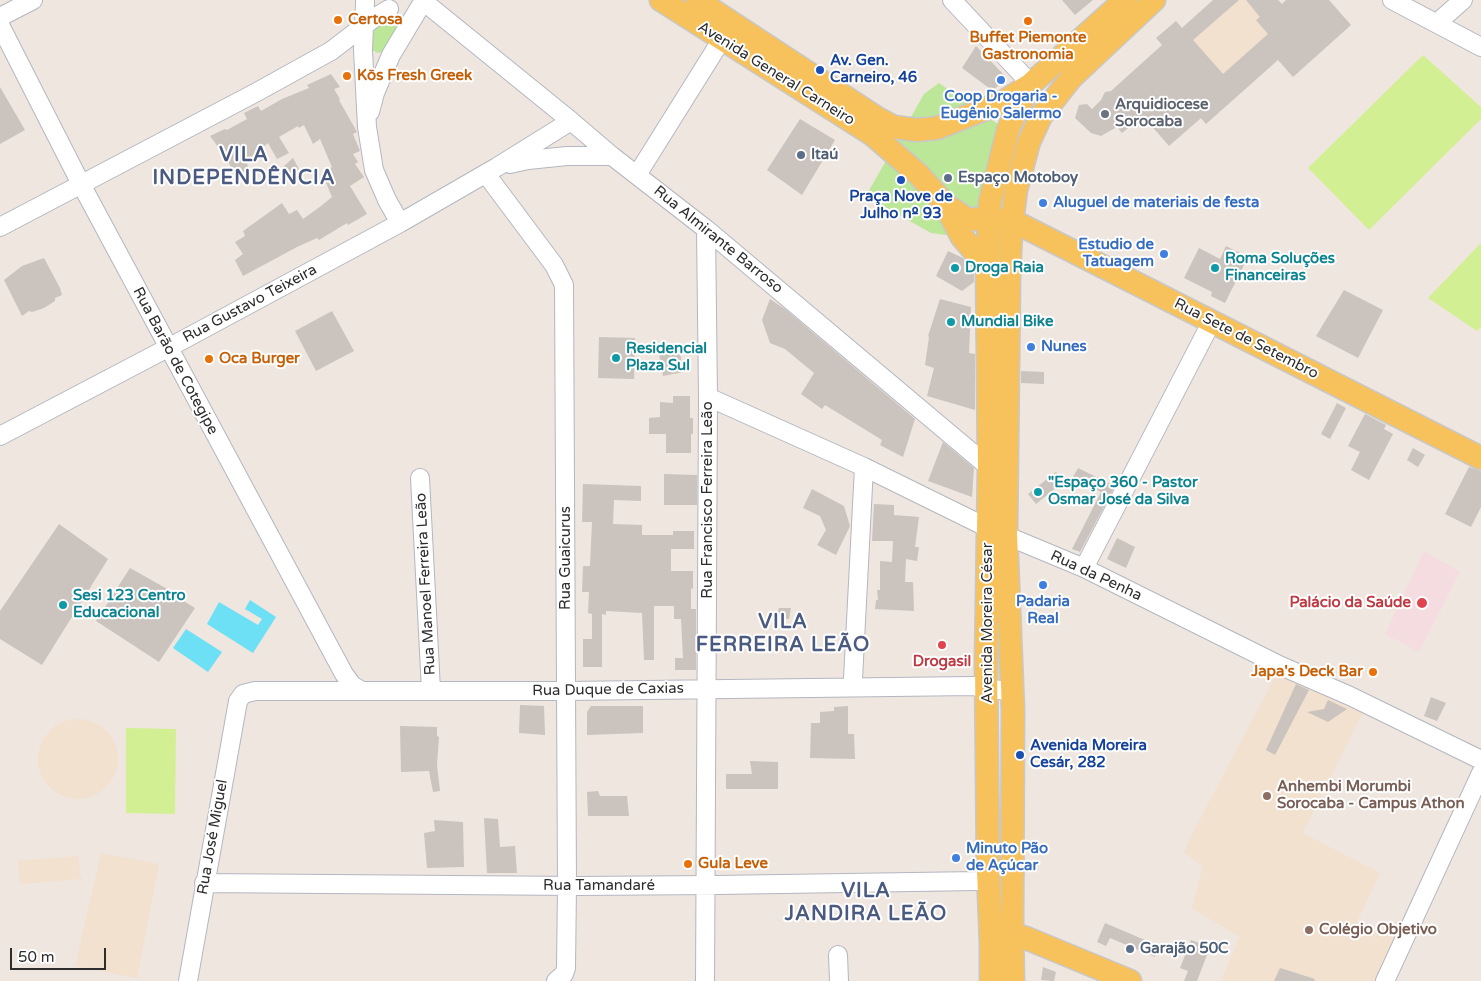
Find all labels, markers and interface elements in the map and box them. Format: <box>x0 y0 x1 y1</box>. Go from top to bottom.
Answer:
place label: Certosa <box>348 11 403 29</box>
marker: Certosa <box>332 14 344 26</box>
marker: Buffet Piemonte Gastronomia <box>1022 15 1034 27</box>
street label: Avenida General Carneiro <box>694 18 858 130</box>
place label: Buffet Piemonte Gastronomia <box>970 29 1086 64</box>
place label: Av. Gen. Carneiro, 46 <box>830 52 917 87</box>
marker: Av. Gen. Carneiro, 46 <box>814 64 826 76</box>
place label: Kōs Fresh Greek <box>357 67 472 85</box>
marker: Kōs Fresh Greek <box>341 70 353 82</box>
marker: Coop Drogaria - Eugênio Salermo <box>995 74 1007 86</box>
place label: Coop Drogaria - Eugênio Salermo <box>941 88 1061 123</box>
place label: Arquidiocese Sorocaba <box>1115 96 1208 131</box>
marker: Arquidiocese Sorocaba <box>1099 108 1111 120</box>
district label: VILA INDEPENDÊNCIA <box>151 144 337 191</box>
place label: Itaú <box>811 146 838 164</box>
marker: Itaú <box>795 149 807 161</box>
place label: Espaço Motoboy <box>958 169 1078 187</box>
marker: Espaço Motoboy <box>942 172 954 184</box>
marker: Praça Nove de Julho nº 93 <box>895 174 907 186</box>
street label: Rua Almirante Barroso <box>650 182 786 298</box>
place label: Praça Nove de Julho nº 93 <box>849 188 953 223</box>
place label: Aluguel de materiais de festa <box>1053 194 1259 212</box>
marker: Aluguel de materiais de festa <box>1037 197 1049 209</box>
place label: Estudio de Tatuagem <box>1078 236 1154 271</box>
marker: Estudio de Tatuagem <box>1158 248 1170 260</box>
place label: Roma Soluções Financeiras <box>1225 250 1335 285</box>
place label: Droga Raia <box>965 259 1044 277</box>
street label: Rua Gustavo Teixeira <box>180 261 320 347</box>
marker: Droga Raia <box>949 262 961 274</box>
marker: Roma Soluções Financeiras <box>1209 262 1221 274</box>
street label: Rua Barão de Cotegipe <box>128 284 222 438</box>
street label: Rua Sete de Setembro <box>1171 295 1321 383</box>
place label: Mundial Bike <box>961 313 1053 331</box>
marker: Mundial Bike <box>945 316 957 328</box>
place label: Nunes <box>1041 338 1087 356</box>
place label: Residencial Plaza Sul <box>626 340 707 375</box>
marker: Nunes <box>1025 341 1037 353</box>
place label: Oca Burger <box>219 350 300 368</box>
marker: Residencial Plaza Sul <box>610 352 622 364</box>
marker: Oca Burger <box>203 353 215 365</box>
street label: Rua Francisco Ferreira Leão <box>699 401 717 599</box>
place label: "Espaço 360 - Pastor Osmar José da Silva <box>1048 474 1198 509</box>
marker: "Espaço 360 - Pastor Osmar José da Silva <box>1032 486 1044 498</box>
street label: Rua Manoel Ferreira Leão <box>412 492 440 676</box>
street label: Rua Guaicurus <box>557 506 575 610</box>
street label: Avenida Moreira César <box>979 543 997 703</box>
street label: Rua da Penha <box>1047 547 1145 605</box>
marker: Padaria Real <box>1037 579 1049 591</box>
place label: Sesi 123 Centro Educacional <box>73 587 186 622</box>
place label: Padaria Real <box>1016 593 1070 628</box>
place label: Palácio da Saúde <box>1289 594 1411 612</box>
marker: Palácio da Saúde <box>1415 596 1429 610</box>
marker: Sesi 123 Centro Educacional <box>57 599 69 611</box>
district label: VILA FERREIRA LEÃO <box>694 611 872 658</box>
marker: Drogasil <box>936 639 948 651</box>
place label: Drogasil <box>913 653 971 671</box>
place label: Japa's Deck Bar <box>1251 663 1363 681</box>
marker: Japa's Deck Bar <box>1367 666 1379 678</box>
street label: Rua Duque de Caxias <box>532 680 684 700</box>
place label: Avenida Moreira Cesár, 282 <box>1030 737 1147 772</box>
marker: Avenida Moreira Cesár, 282 <box>1014 749 1026 761</box>
street label: Rua José Miguel <box>194 778 232 896</box>
place label: Anhembi Morumbi Sorocaba - Campus Athon <box>1277 778 1465 813</box>
marker: Anhembi Morumbi Sorocaba - Campus Athon <box>1261 790 1273 802</box>
place label: Minuto Pão de Açúcar <box>966 840 1048 875</box>
marker: Minuto Pão de Açúcar <box>950 852 962 864</box>
place label: Gula Leve <box>698 855 768 873</box>
marker: Gula Leve <box>682 858 694 870</box>
street label: Rua Tamandaré <box>543 877 655 895</box>
district label: VILA JANDIRA LEÃO <box>783 880 949 927</box>
place label: Colégio Objetivo <box>1319 921 1437 939</box>
marker: Colégio Objetivo <box>1303 924 1315 936</box>
scale bar <box>12 938 109 970</box>
place label: Garajão 50C <box>1140 940 1228 958</box>
marker: Garajão 50C <box>1124 943 1136 955</box>
text: 50 m <box>18 948 55 966</box>

